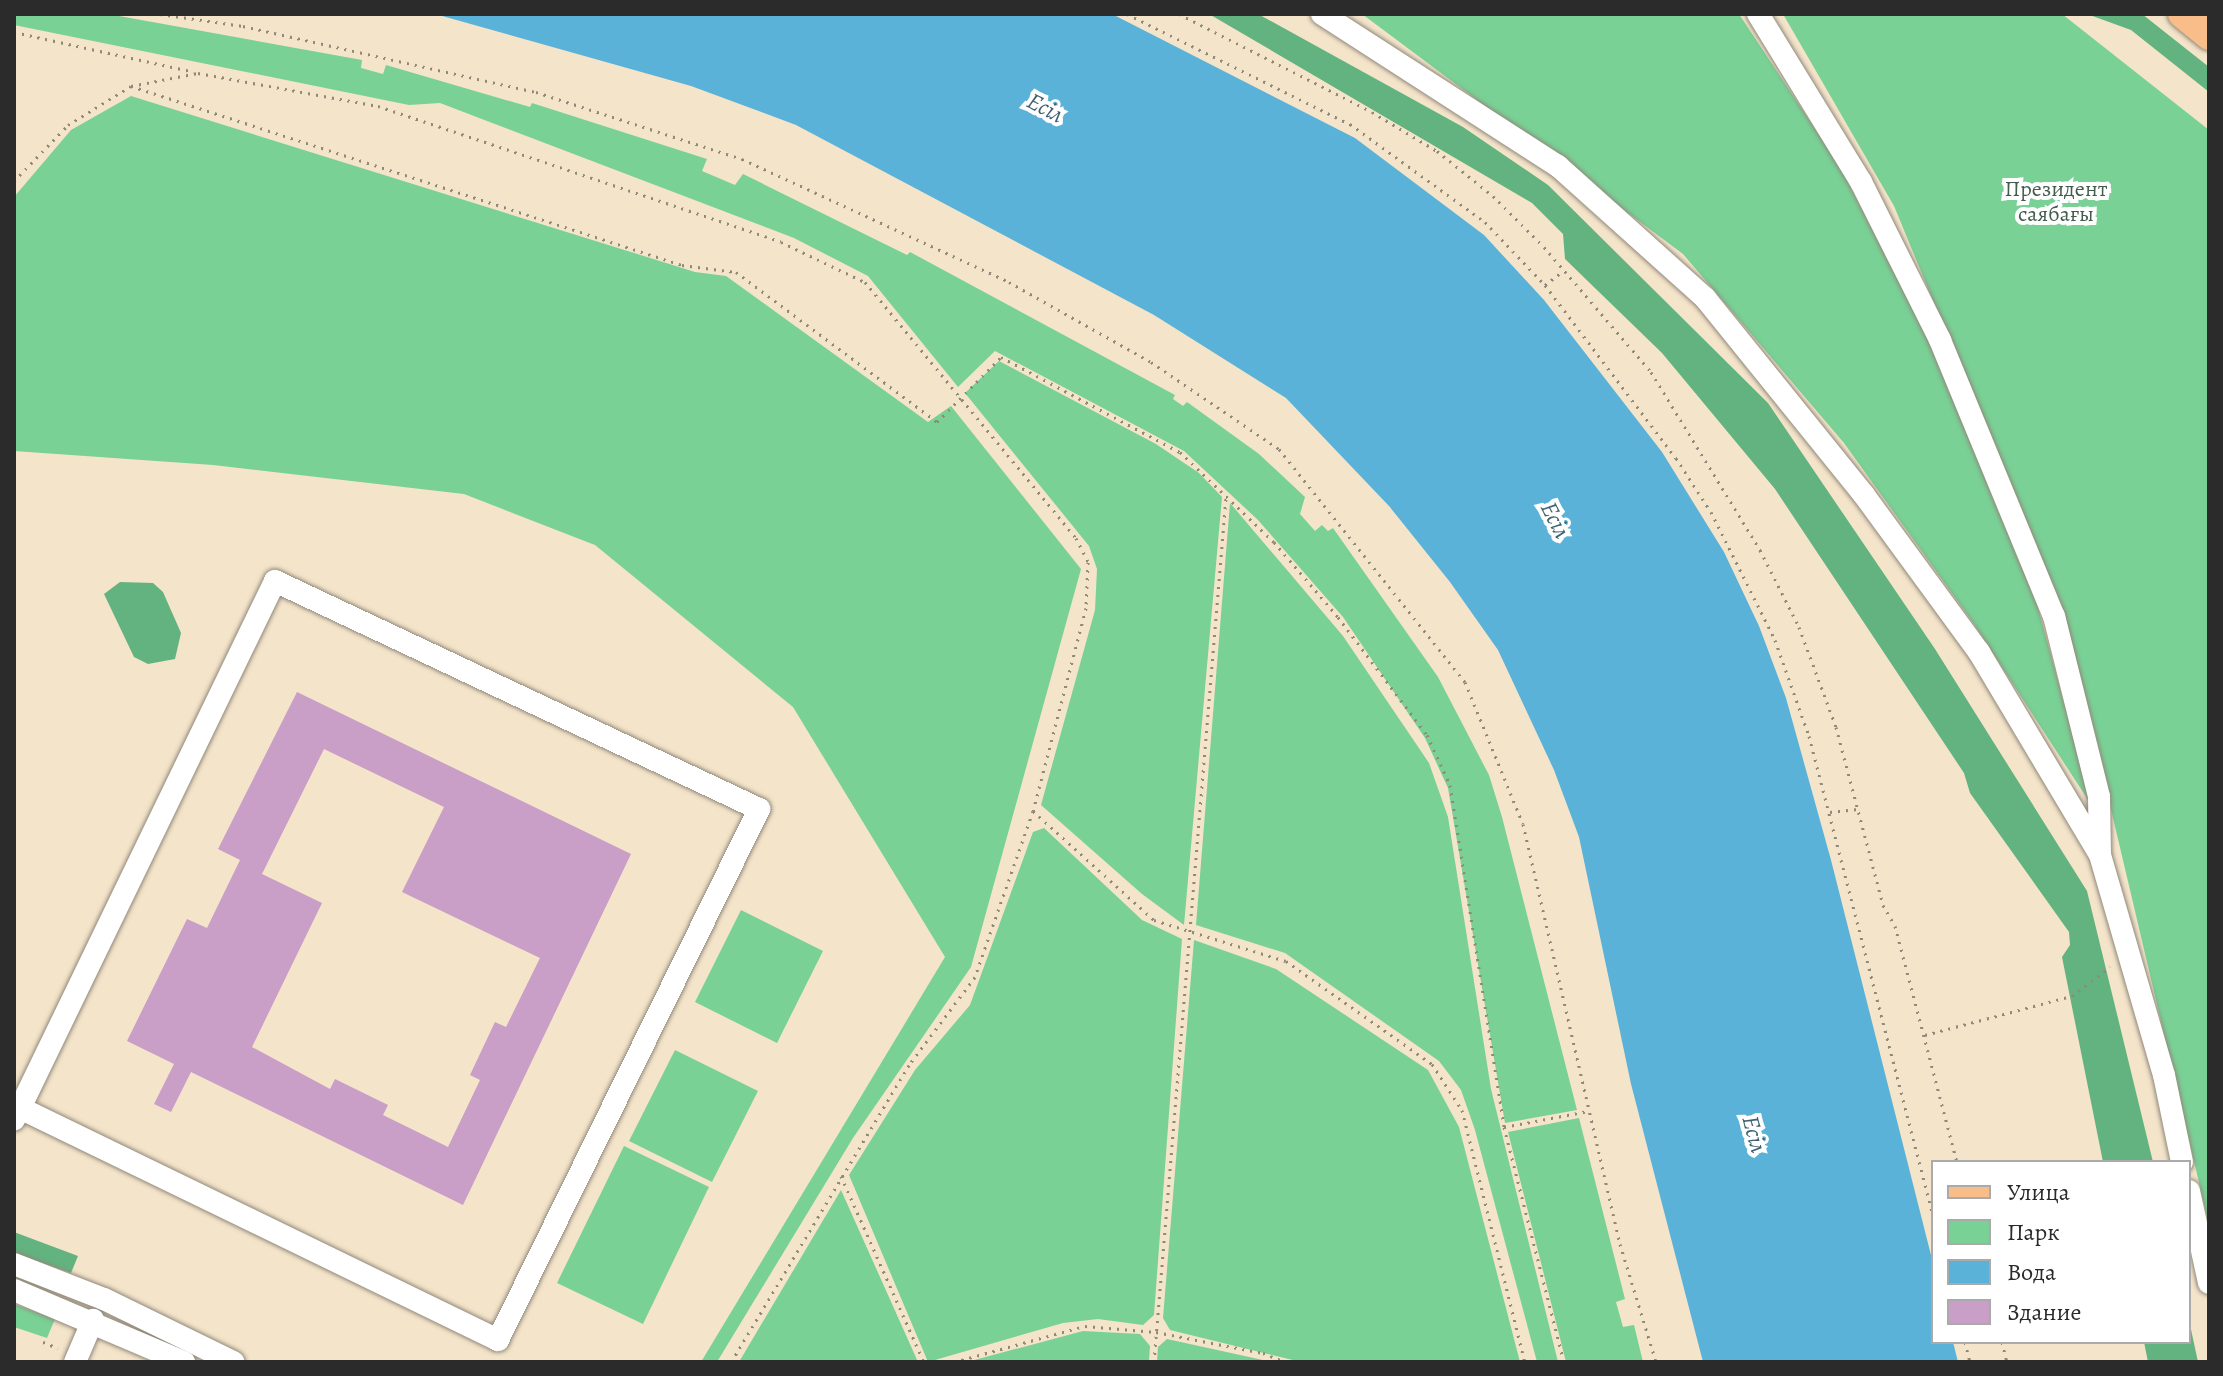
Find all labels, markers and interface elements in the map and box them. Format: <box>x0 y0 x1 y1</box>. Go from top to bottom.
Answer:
water label: Есіл <box>1022 87 1068 129</box>
park label: Президент саябағы <box>2005 176 2107 228</box>
water label: Есіл <box>1534 497 1576 543</box>
water label: Есіл <box>1735 1112 1773 1156</box>
legend <box>1931 1160 2191 1344</box>
text: Улица <box>2007 1176 2070 1208</box>
text: Парк <box>2007 1216 2060 1248</box>
text: Вода <box>2007 1256 2056 1288</box>
text: Здание <box>2007 1296 2082 1328</box>

